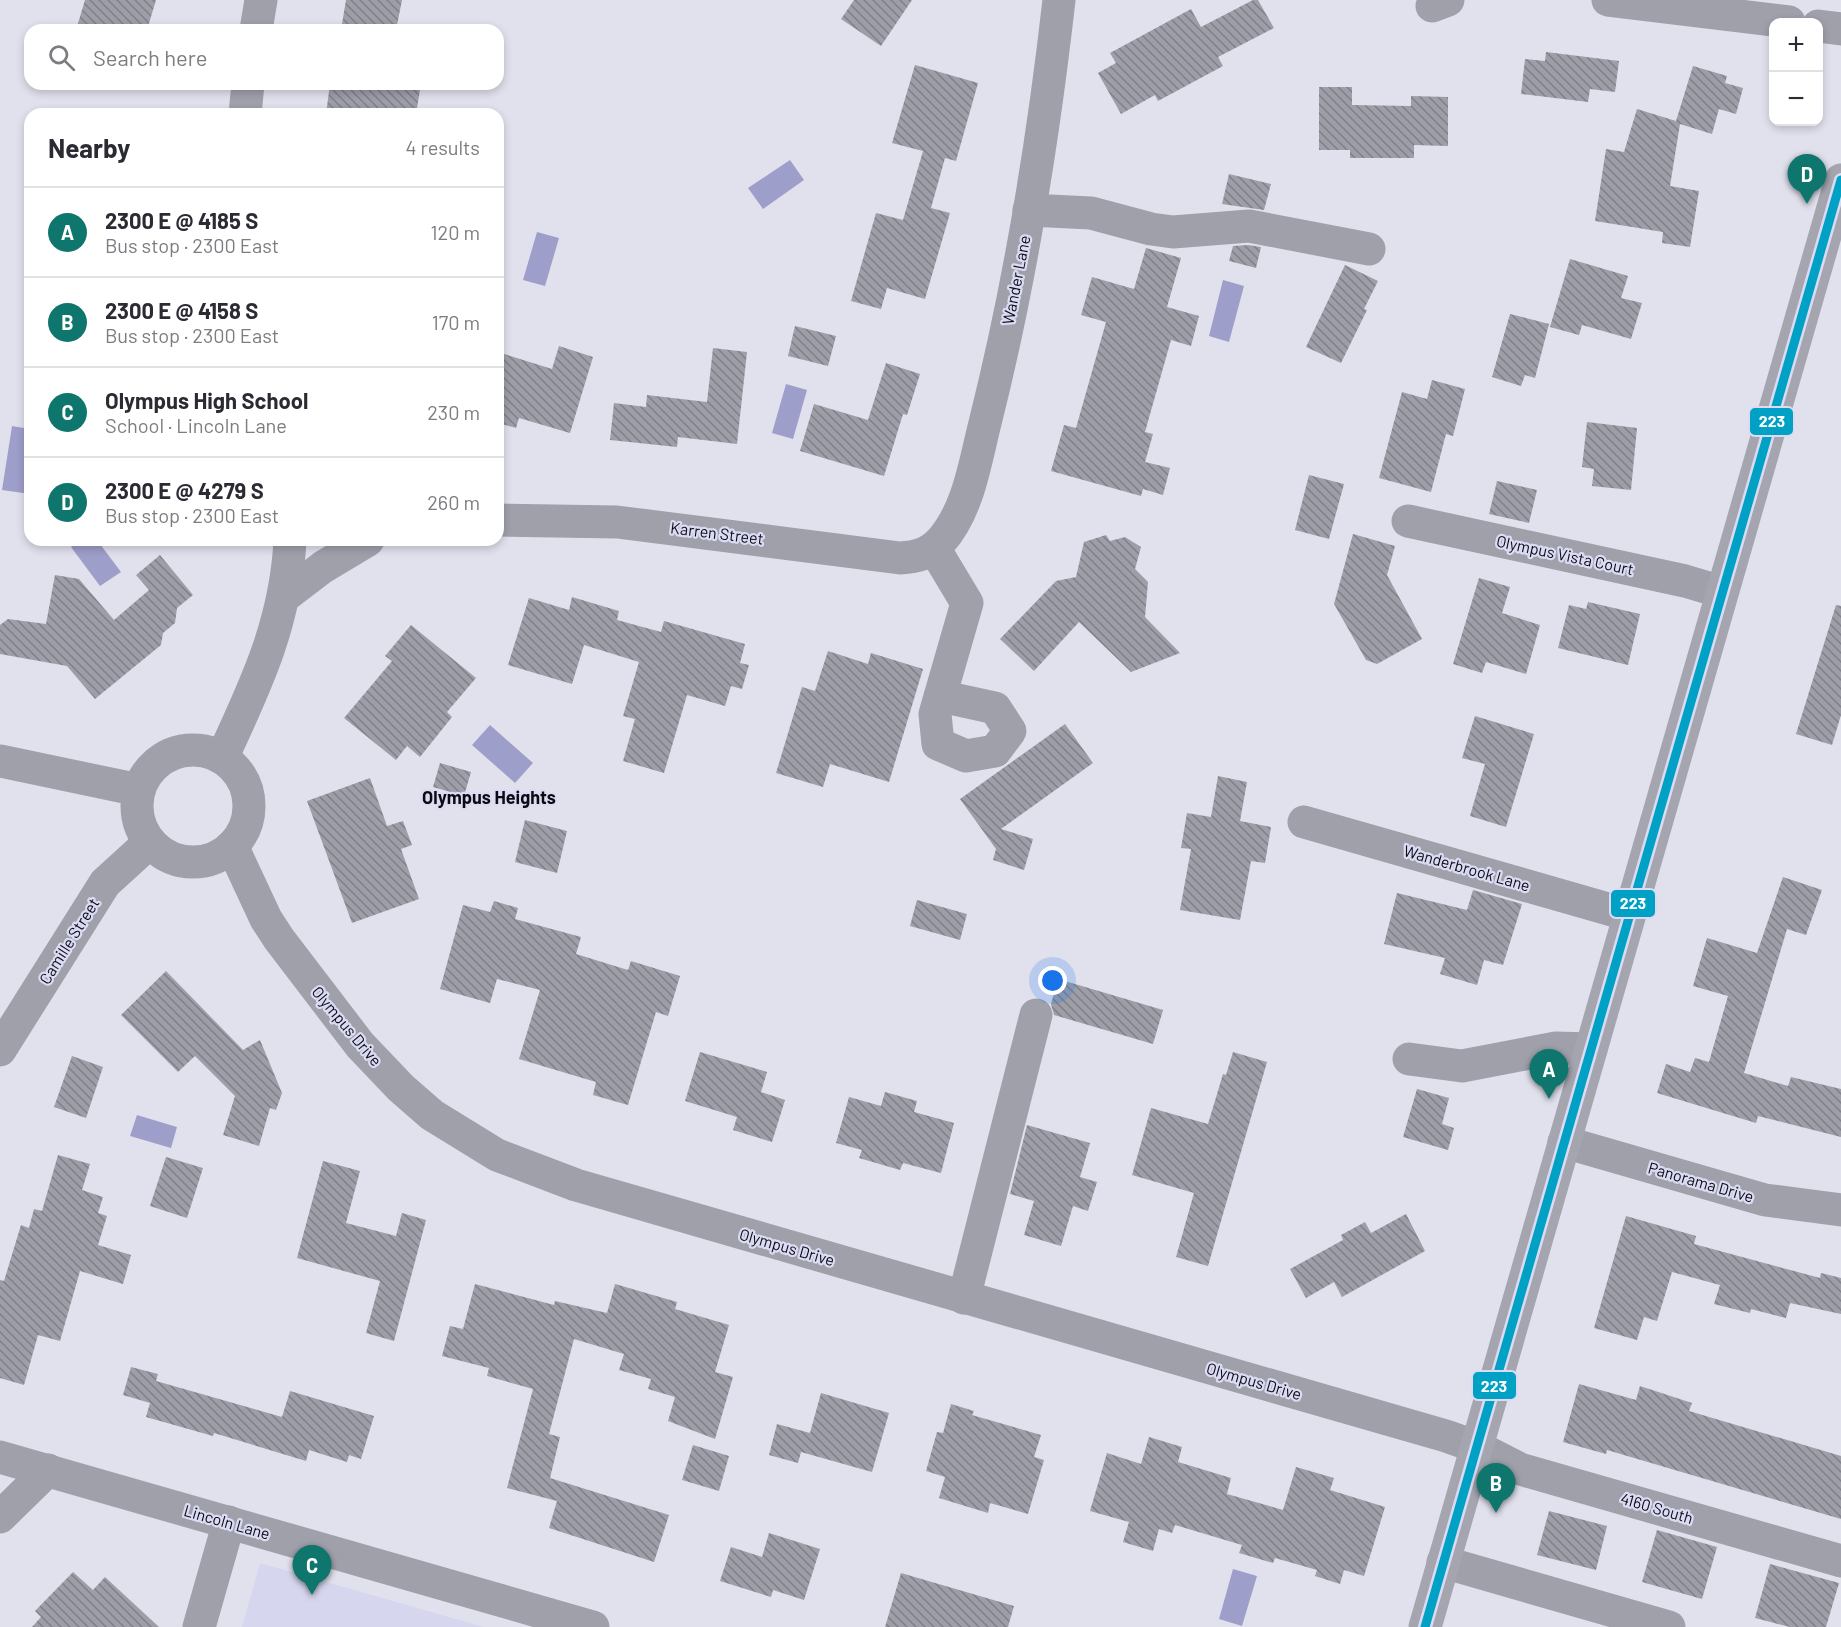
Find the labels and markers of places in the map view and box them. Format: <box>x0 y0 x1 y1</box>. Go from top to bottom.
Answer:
pin: D <box>1788 154 1826 204</box>
pin: A <box>1530 1050 1568 1099</box>
pin: B <box>1476 1464 1516 1513</box>
pin: C <box>292 1546 332 1595</box>

